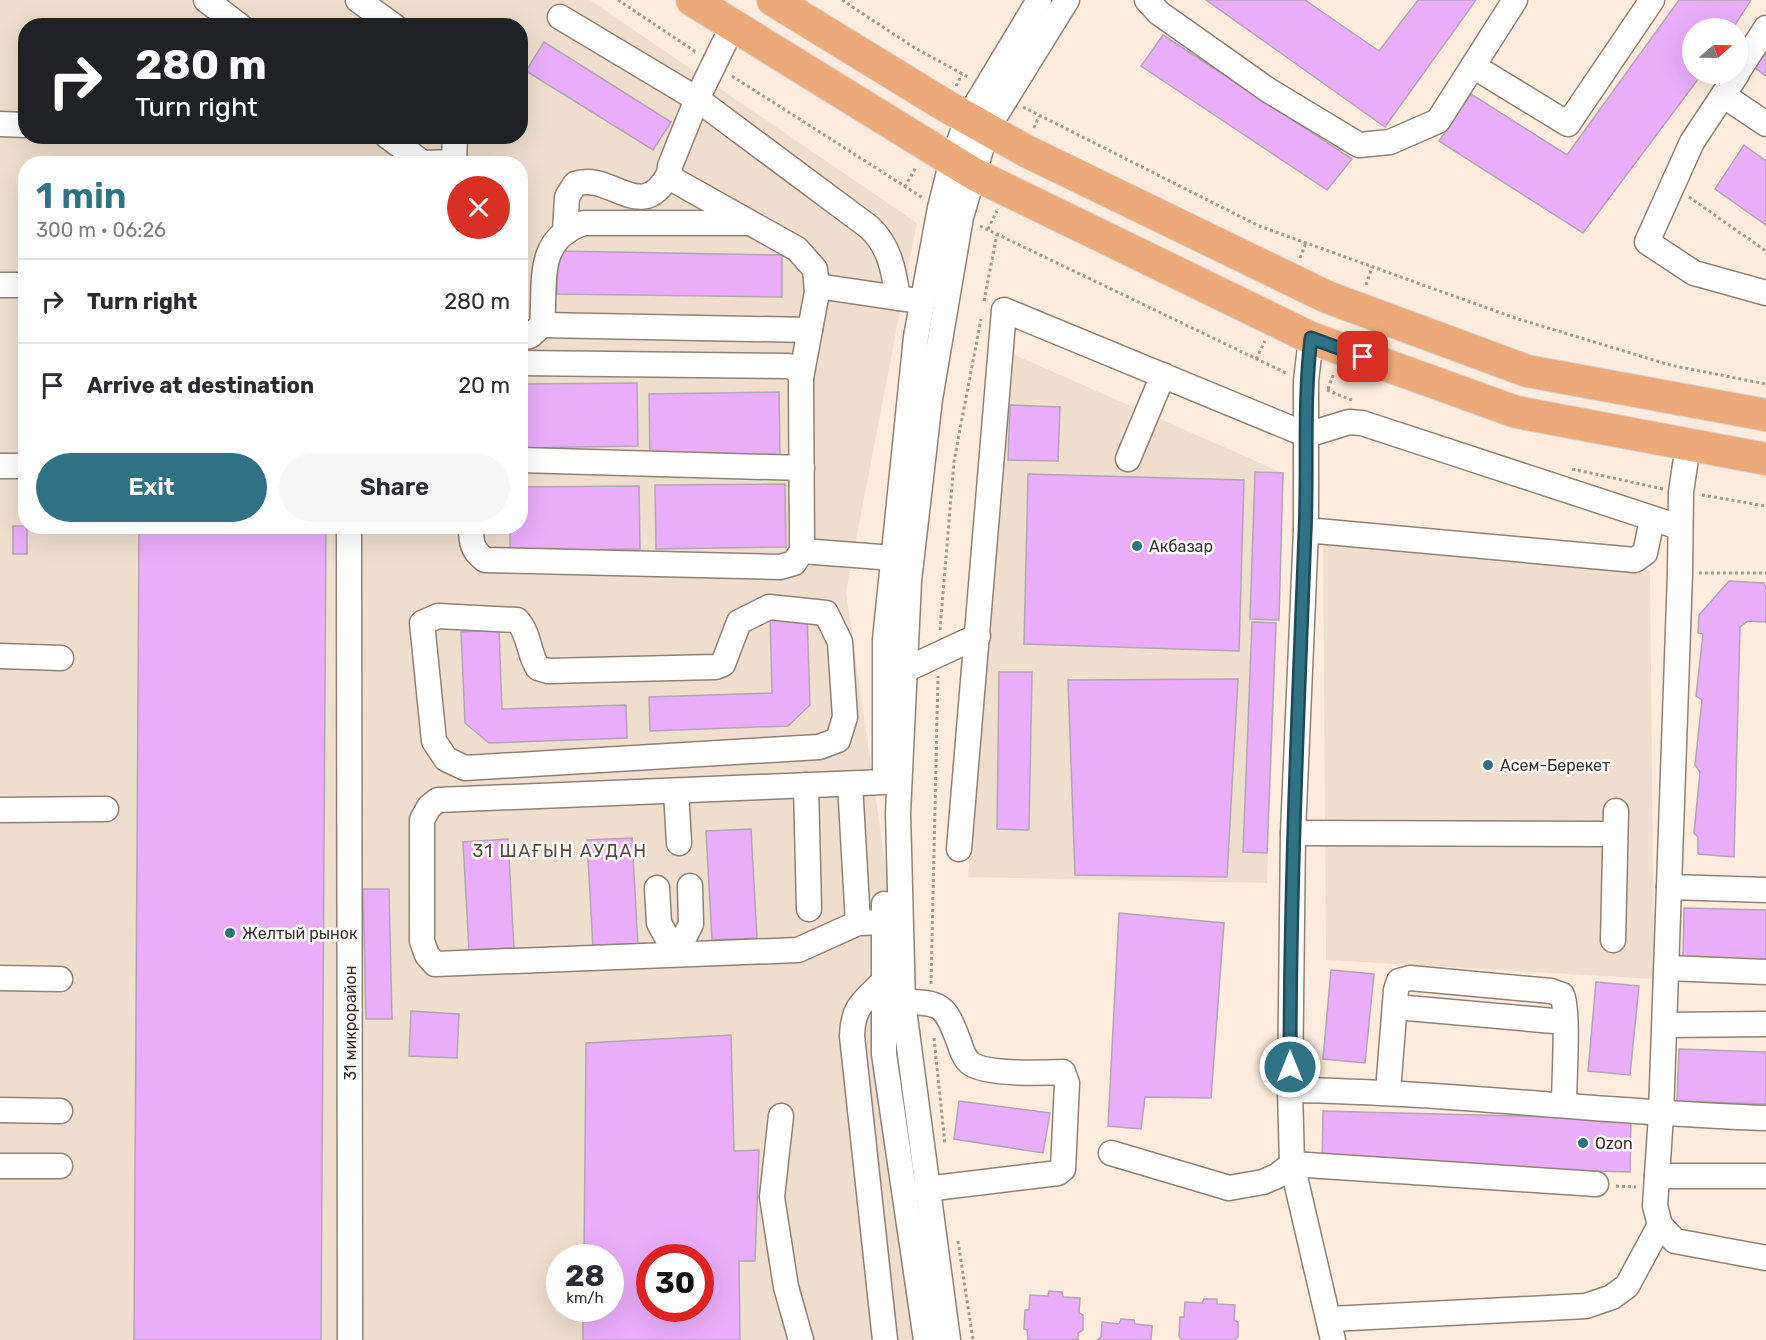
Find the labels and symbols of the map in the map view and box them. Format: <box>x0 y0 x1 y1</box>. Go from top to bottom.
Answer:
north arrow <box>1682 18 1748 84</box>
pin <box>1337 331 1388 382</box>
place label: Акбазар <box>1149 537 1213 556</box>
marker: Акбазар <box>1130 539 1144 553</box>
place label: Асем-Берекет <box>1500 756 1610 775</box>
marker: Асем-Берекет <box>1481 758 1495 772</box>
district label: 31 ШАҒЫН АУДАН <box>472 840 648 862</box>
place label: Желтый рынок <box>242 924 358 943</box>
marker: Желтый рынок <box>223 926 237 940</box>
street label: 31 микрорайон <box>341 965 360 1081</box>
position arrow <box>1258 1035 1322 1099</box>
place label: Ozon <box>1595 1134 1633 1153</box>
marker: Ozon <box>1576 1136 1590 1150</box>
speed limit sign: 30 <box>636 1244 714 1322</box>

